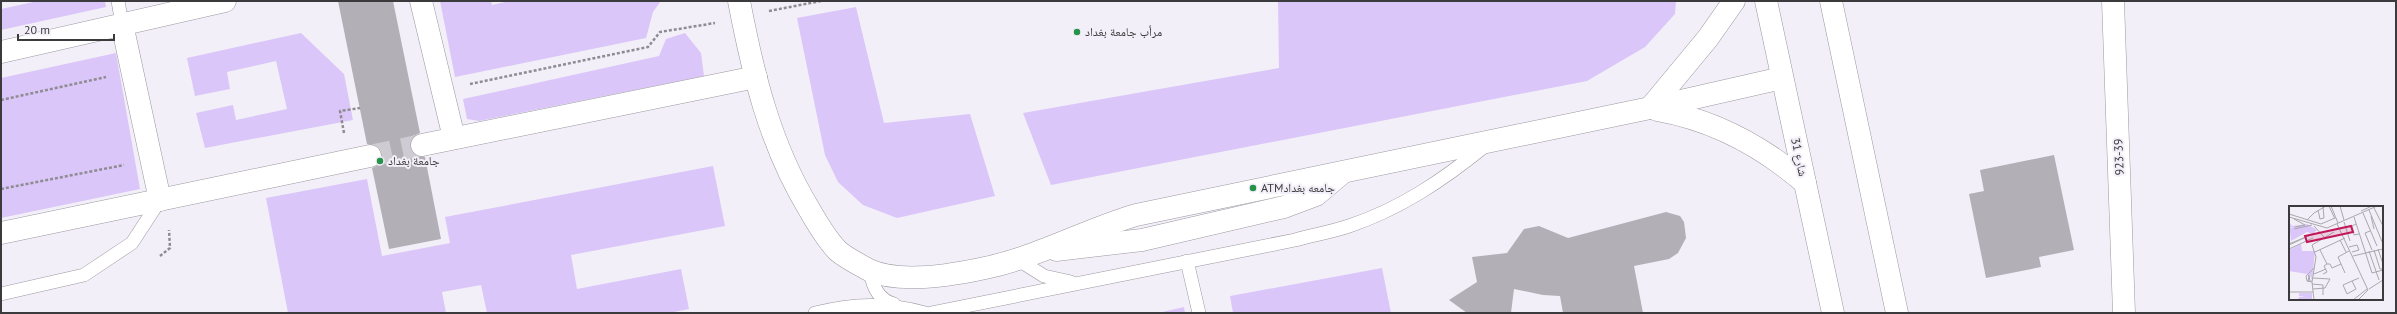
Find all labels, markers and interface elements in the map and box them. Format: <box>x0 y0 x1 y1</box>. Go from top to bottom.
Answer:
scale bar <box>18 16 114 42</box>
text: 20 m <box>24 22 50 37</box>
place label: مرأب جامعة بغداد <box>1085 24 1162 39</box>
marker: مرأب جامعة بغداد <box>1072 27 1082 37</box>
street label: شارع 31 <box>1787 136 1811 178</box>
street label: 923-39 <box>2110 138 2127 176</box>
place label: جامعة بغداد <box>388 153 440 168</box>
marker: جامعة بغداد <box>375 156 385 166</box>
place label: ATMجامعه بغداد <box>1261 180 1335 195</box>
marker: ATMجامعه بغداد <box>1248 183 1258 193</box>
inset map <box>2289 206 2383 300</box>

